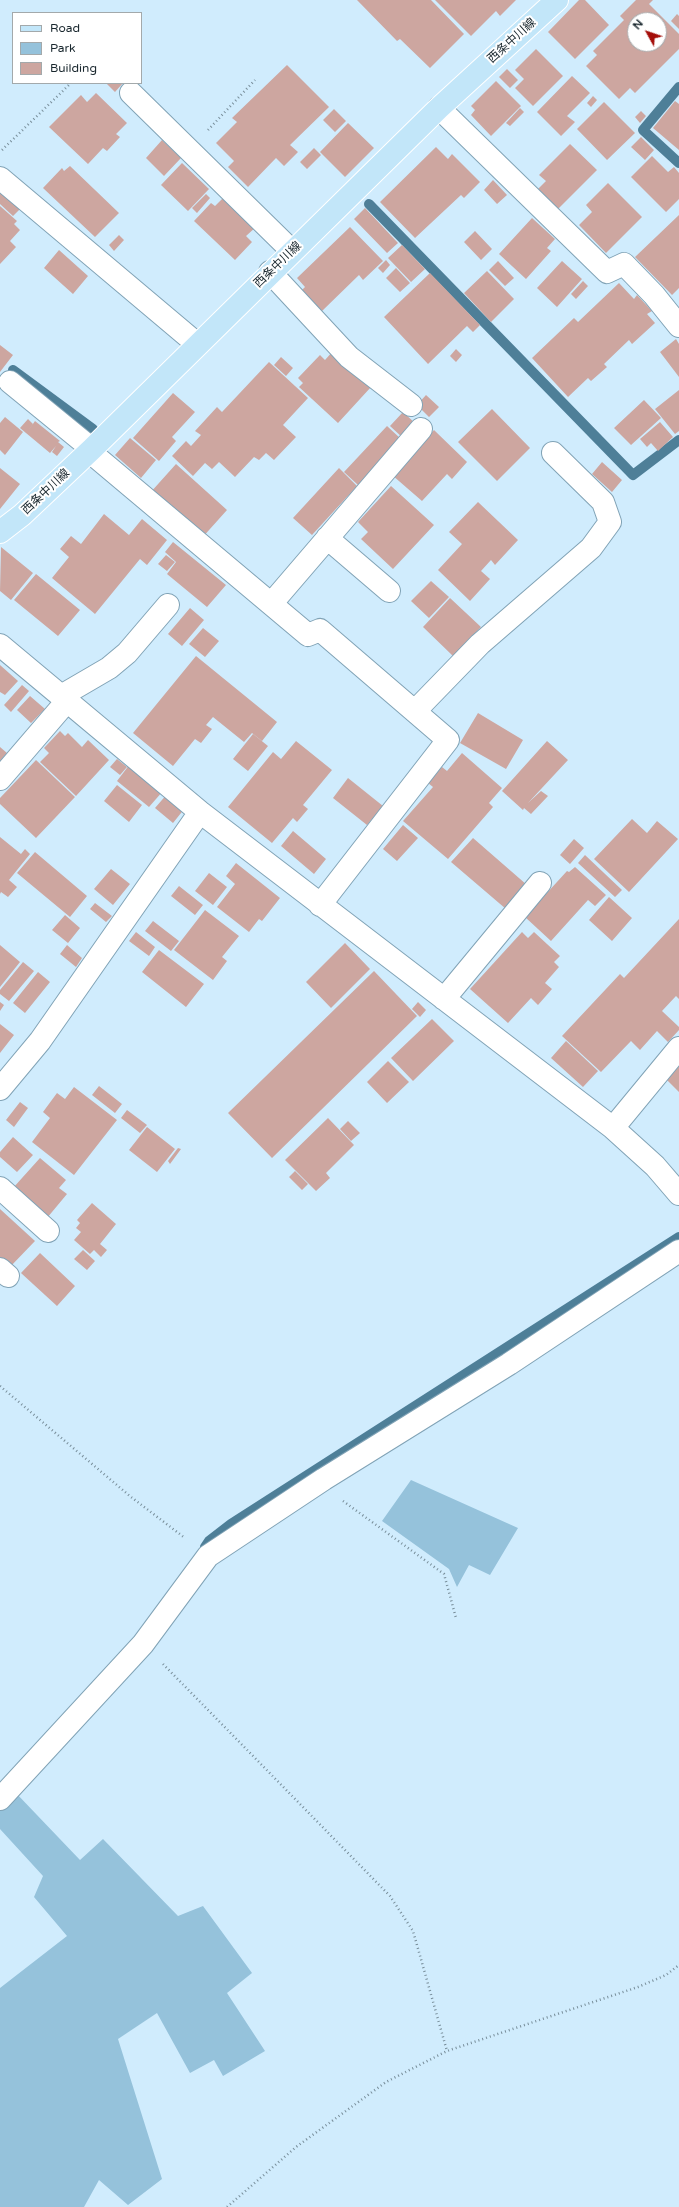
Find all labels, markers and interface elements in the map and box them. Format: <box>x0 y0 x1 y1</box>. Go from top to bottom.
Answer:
legend <box>12 12 142 84</box>
north arrow <box>627 12 667 52</box>
street label: 西条中川線 <box>485 16 539 66</box>
text: N <box>630 17 646 32</box>
text: Road <box>50 21 80 35</box>
text: Park <box>50 41 76 55</box>
text: Building <box>50 61 97 75</box>
street label: 西条中川線 <box>251 239 305 291</box>
street label: 西条中川線 <box>19 466 73 518</box>

